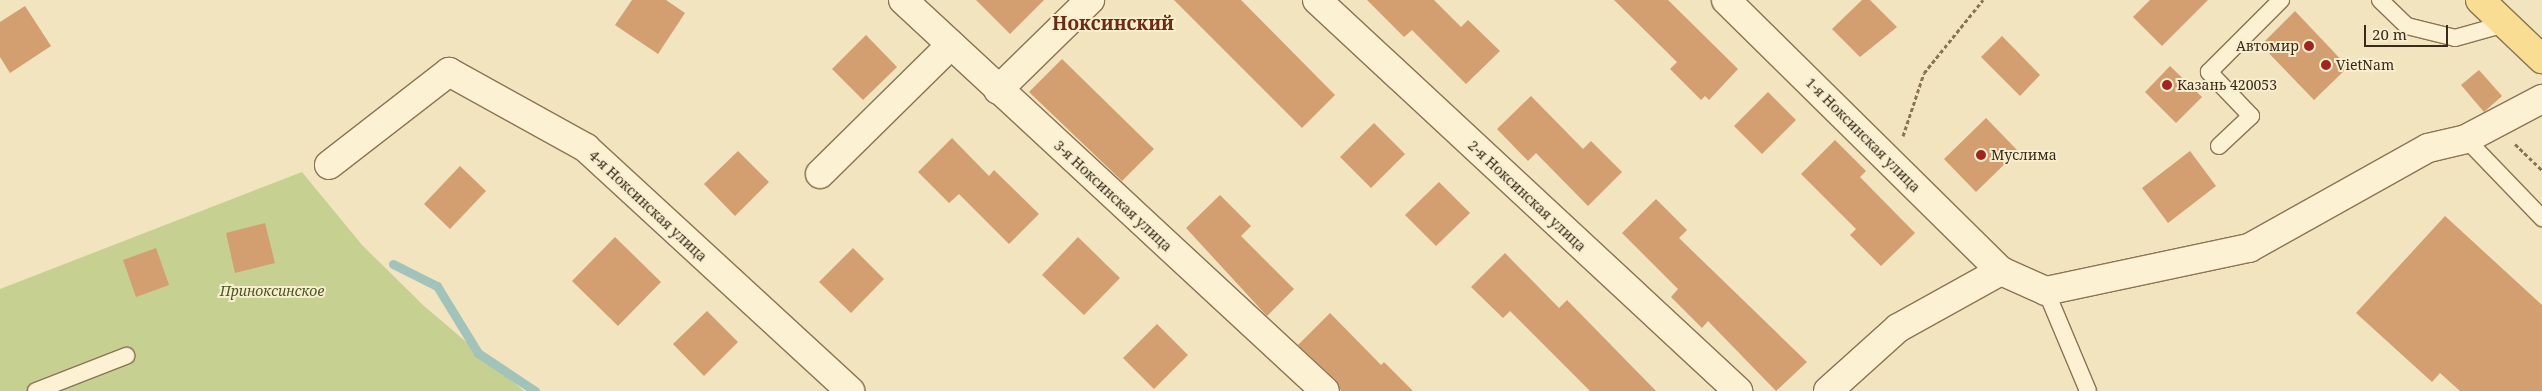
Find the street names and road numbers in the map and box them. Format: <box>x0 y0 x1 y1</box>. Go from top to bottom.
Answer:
street label: 1-я Ноксинская улица <box>1802 74 1924 196</box>
street label: 3-я Ноксинская улица <box>1051 137 1175 255</box>
street label: 2-я Ноксинская улица <box>1465 137 1589 255</box>
street label: 4-я Ноксинская улица <box>586 147 710 265</box>

